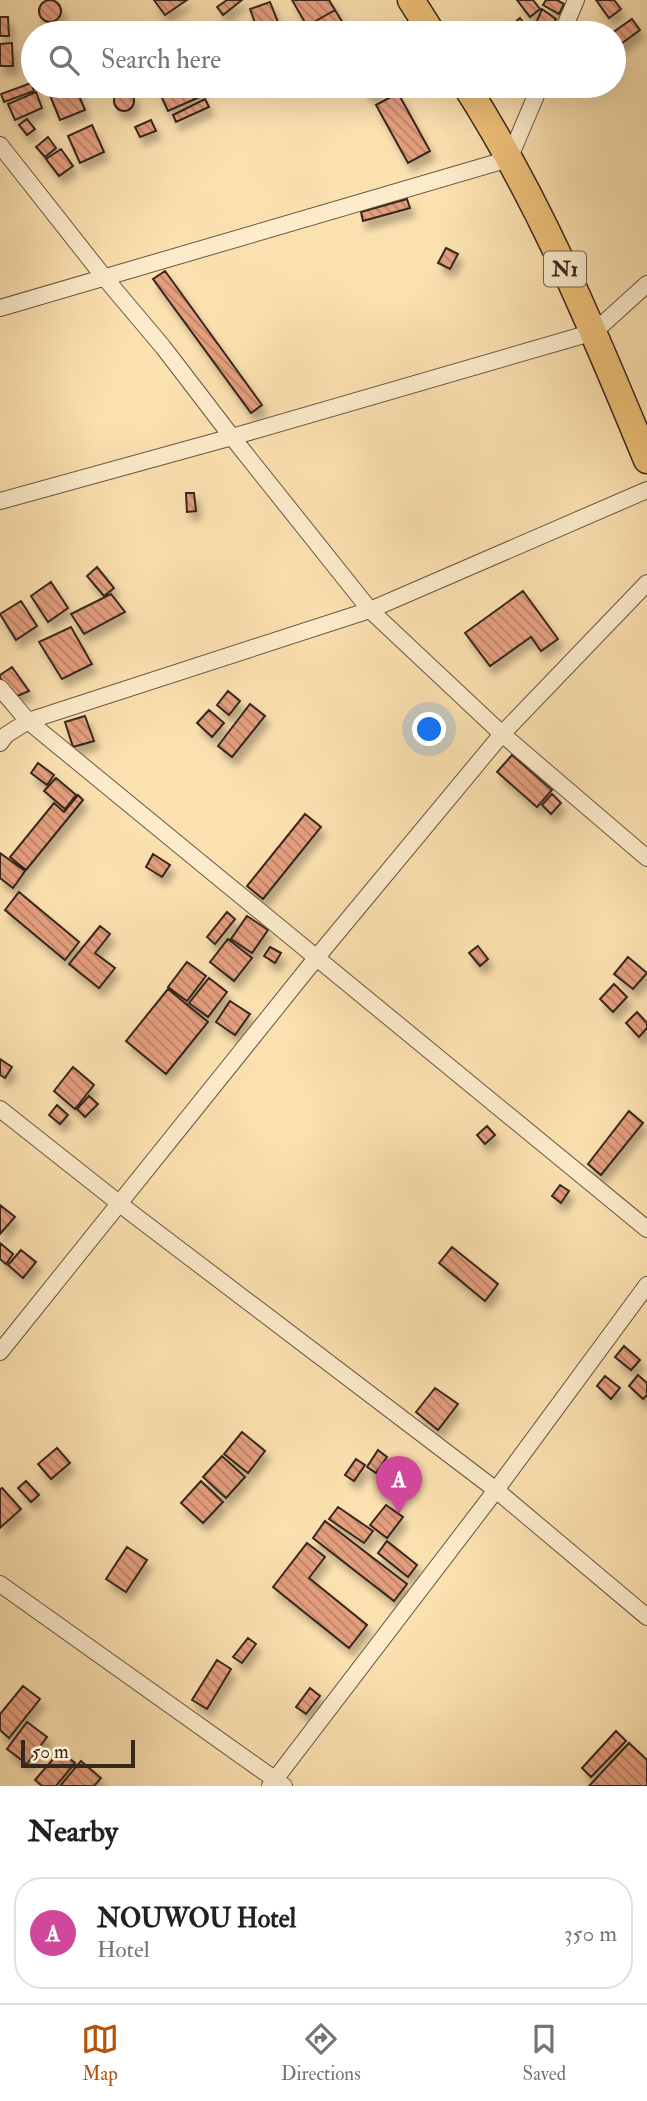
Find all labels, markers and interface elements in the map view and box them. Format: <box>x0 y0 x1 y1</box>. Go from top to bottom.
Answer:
search box <box>21 21 626 98</box>
icon: search <box>45 41 83 79</box>
text: Search here <box>101 44 221 76</box>
road number: N1 <box>544 252 586 286</box>
your location <box>412 712 446 746</box>
pin: A <box>376 1456 422 1514</box>
scale bar <box>21 1737 135 1769</box>
text: 50 m <box>32 1740 69 1764</box>
text: Nearby <box>28 1813 118 1850</box>
text: NOUWOU Hotel <box>97 1903 296 1935</box>
text: A <box>46 1919 60 1948</box>
text: 350 m <box>564 1919 617 1948</box>
text: Hotel <box>97 1935 150 1964</box>
tab: Map <box>81 2020 119 2086</box>
tab: Directions <box>281 2020 361 2086</box>
tab: Saved <box>523 2020 566 2086</box>

